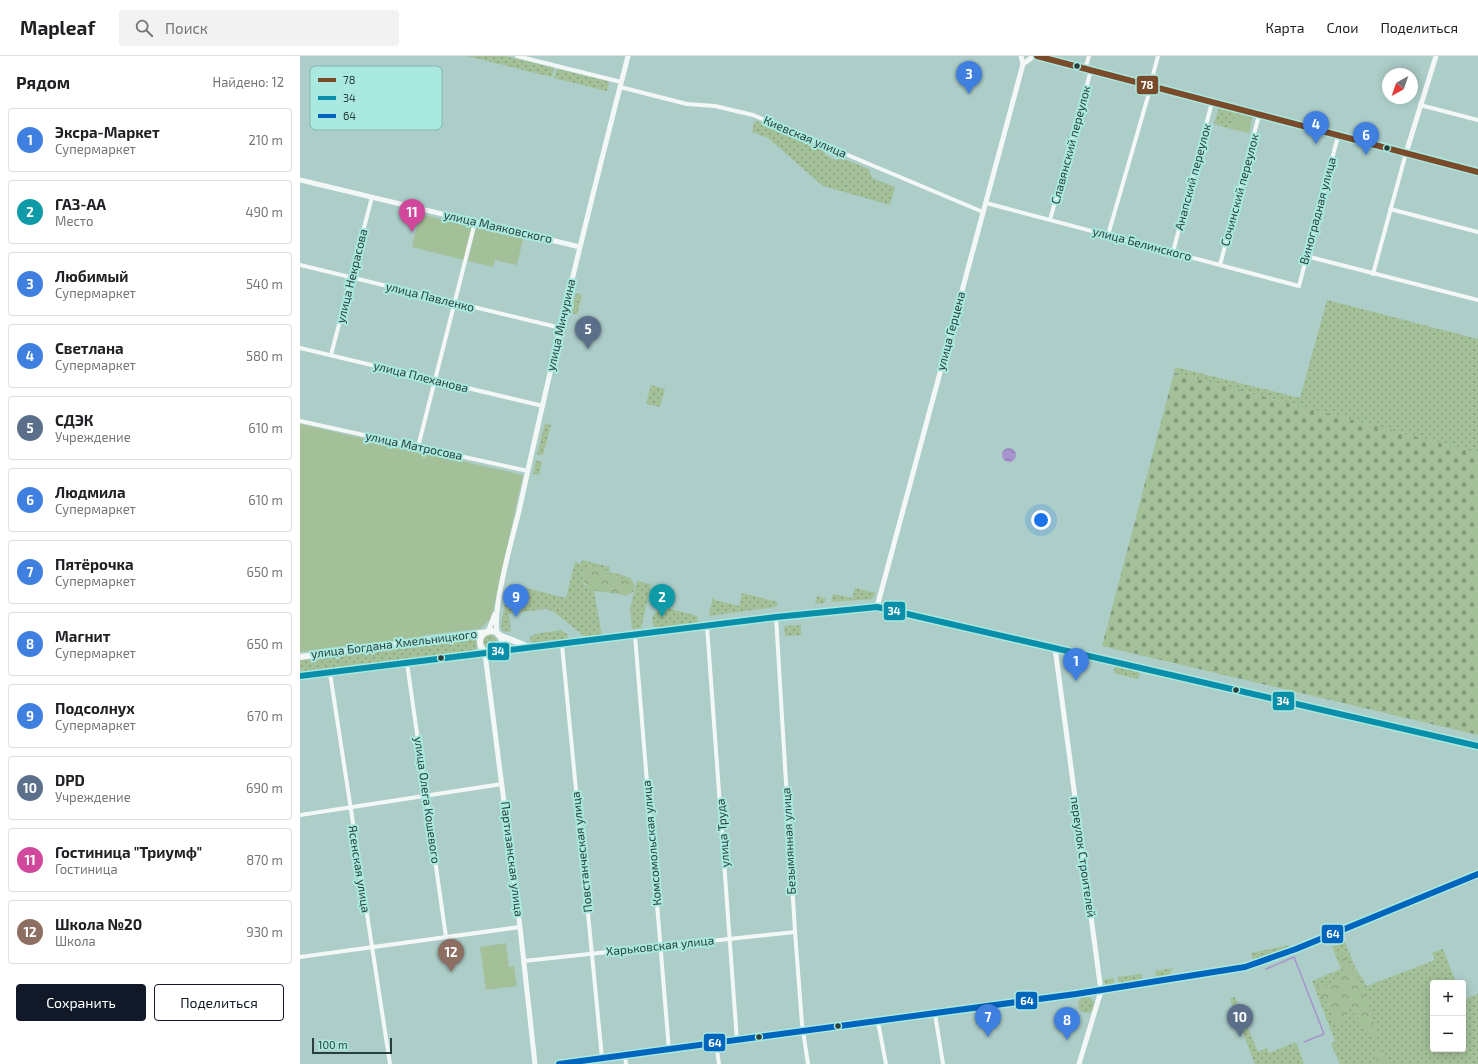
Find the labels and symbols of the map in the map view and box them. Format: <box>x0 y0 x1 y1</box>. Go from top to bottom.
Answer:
pin: 3 <box>956 61 982 94</box>
unlabelled marker <box>1072 61 1082 71</box>
legend <box>310 66 442 130</box>
north arrow <box>1382 68 1418 104</box>
text: 78 <box>343 73 355 86</box>
line badge: 78 <box>1136 75 1159 95</box>
text: 78 <box>1141 78 1153 91</box>
street label: Славянский переулок <box>1047 83 1094 206</box>
text: 34 <box>343 91 356 104</box>
text: 64 <box>343 109 356 122</box>
pin: 4 <box>1303 111 1329 144</box>
street label: Киевская улица <box>761 112 849 161</box>
street label: Анапский переулок <box>1171 121 1214 232</box>
pin: 6 <box>1353 122 1379 155</box>
street label: Сочинский переулок <box>1217 131 1262 248</box>
unlabelled marker <box>1382 143 1392 153</box>
street label: Виноградная улица <box>1296 155 1339 266</box>
pin: 11 <box>399 199 425 232</box>
street label: улица Маяковского <box>442 207 554 246</box>
street label: улица Белинского <box>1091 223 1194 264</box>
street label: улица Некрасова <box>333 227 370 325</box>
street label: улица Мичурина <box>543 277 578 372</box>
street label: улица Павленко <box>384 278 476 315</box>
street label: улица Герцена <box>933 290 968 372</box>
pin: 5 <box>575 316 601 349</box>
street label: улица Плеханова <box>372 357 470 396</box>
street label: улица Матросова <box>364 428 464 463</box>
your location <box>1031 510 1051 530</box>
pin: 9 <box>503 584 529 617</box>
pin: 2 <box>649 584 675 617</box>
line badge: 34 <box>883 601 906 621</box>
text: 34 <box>887 604 901 617</box>
street label: улица Богдана Хмельницкого <box>310 626 478 661</box>
line badge: 34 <box>487 642 510 661</box>
text: 34 <box>491 644 505 657</box>
pin: 1 <box>1063 648 1089 681</box>
unlabelled marker <box>436 653 446 663</box>
unlabelled marker <box>1231 685 1241 695</box>
line badge: 34 <box>1272 691 1295 711</box>
text: 34 <box>1276 694 1290 707</box>
street label: улица Олега Кошевого <box>411 735 444 865</box>
street label: Комсомольская улица <box>639 780 664 906</box>
street label: Безымянная улица <box>778 787 799 895</box>
street label: Повстанческая улица <box>568 791 595 913</box>
street label: переулок Строителей <box>1068 796 1099 918</box>
street label: улица Труда <box>713 798 732 868</box>
street label: Партизанская улица <box>498 801 527 917</box>
street label: Ясенская улица <box>345 824 374 914</box>
line badge: 64 <box>1321 924 1344 944</box>
text: 64 <box>1326 927 1340 940</box>
street label: Харьковская улица <box>605 932 715 959</box>
pin: 12 <box>438 939 464 972</box>
line badge: 64 <box>1015 991 1038 1010</box>
text: 64 <box>1020 994 1034 1007</box>
pin: 7 <box>975 1004 1001 1037</box>
pin: 10 <box>1227 1004 1253 1037</box>
pin: 8 <box>1054 1007 1080 1040</box>
unlabelled marker <box>833 1021 843 1031</box>
unlabelled marker <box>754 1032 764 1042</box>
line badge: 64 <box>703 1033 726 1052</box>
scale bar <box>312 1036 392 1055</box>
text: 64 <box>708 1036 722 1049</box>

